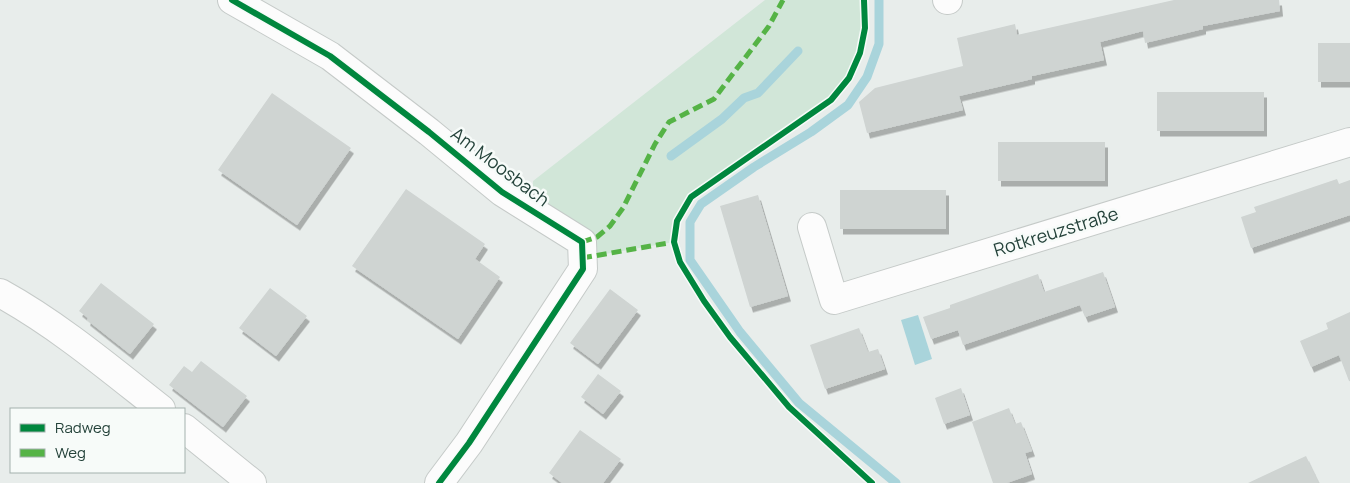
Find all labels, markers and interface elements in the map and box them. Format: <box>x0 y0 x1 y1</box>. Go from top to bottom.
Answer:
street label: Am Moosbach <box>447 121 555 211</box>
street label: Rotkreuzstraße <box>990 201 1121 261</box>
legend <box>10 408 185 473</box>
text: Radweg <box>55 417 111 438</box>
text: Weg <box>55 442 86 463</box>

